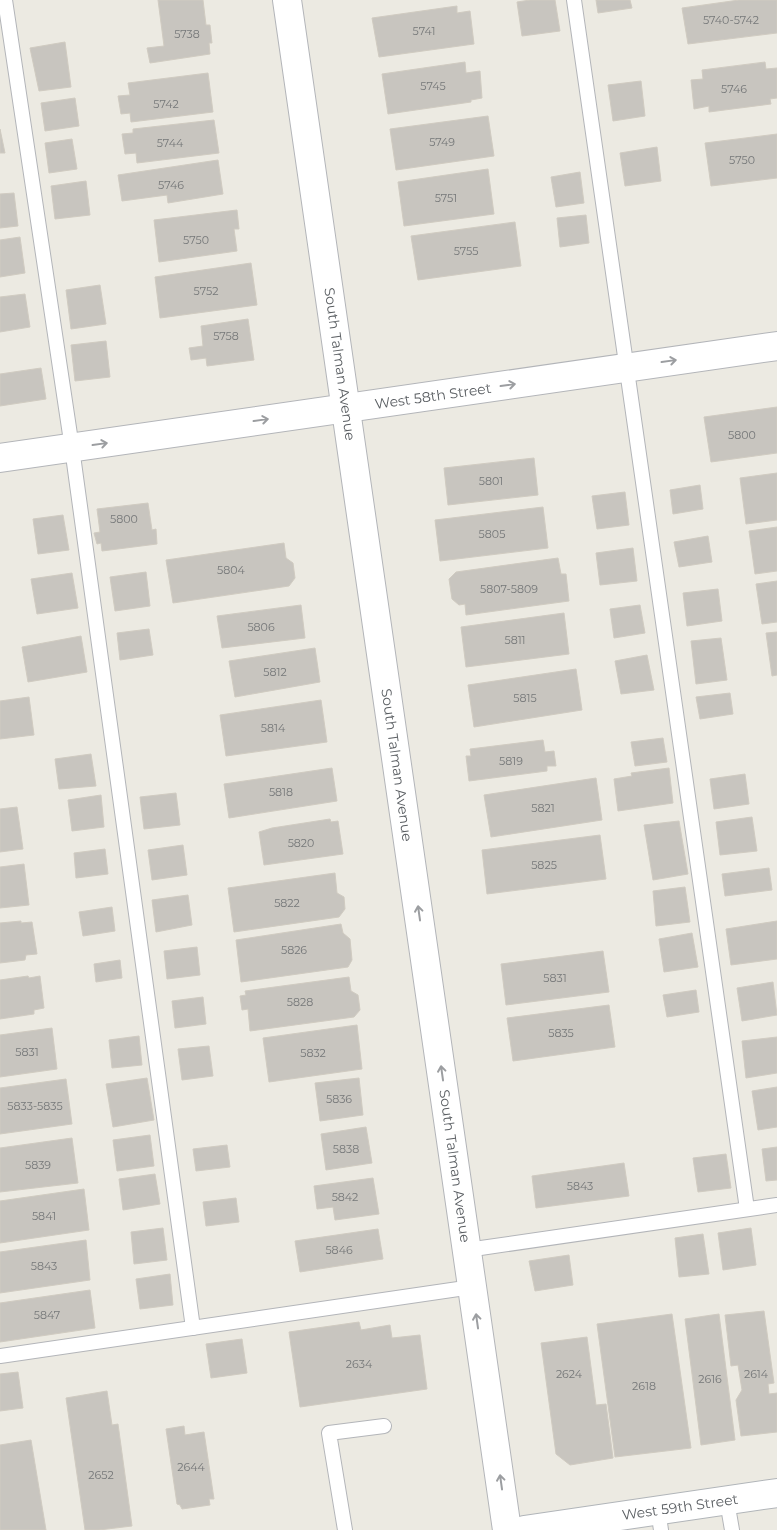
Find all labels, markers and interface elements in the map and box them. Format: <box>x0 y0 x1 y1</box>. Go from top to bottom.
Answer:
house number: 5740-5742 <box>703 13 759 27</box>
house number: 5741 <box>413 24 435 38</box>
house number: 5738 <box>174 27 200 41</box>
house number: 5745 <box>420 79 446 93</box>
house number: 5746 <box>721 82 747 96</box>
house number: 5742 <box>153 97 179 111</box>
house number: 5749 <box>429 135 455 149</box>
house number: 5744 <box>157 136 184 150</box>
house number: 5750 <box>729 153 755 167</box>
house number: 5746 <box>158 178 184 192</box>
house number: 5751 <box>435 191 457 205</box>
house number: 5750 <box>183 233 209 247</box>
house number: 5755 <box>454 244 478 258</box>
house number: 5752 <box>194 284 218 298</box>
street label: South Talman Avenue <box>320 286 360 442</box>
house number: 5758 <box>213 329 239 343</box>
one-way arrow <box>661 356 677 366</box>
street label: West 58th Street <box>374 379 493 413</box>
one-way arrow <box>500 380 516 390</box>
one-way arrow <box>253 415 269 425</box>
house number: 5800 <box>728 428 756 442</box>
one-way arrow <box>92 438 108 448</box>
house number: 5801 <box>479 474 503 488</box>
house number: 5800 <box>110 512 138 526</box>
house number: 5805 <box>479 527 505 541</box>
house number: 5804 <box>217 563 246 577</box>
house number: 5807-5809 <box>480 582 538 596</box>
house number: 5806 <box>247 620 275 634</box>
house number: 5811 <box>504 633 526 647</box>
house number: 5812 <box>263 665 287 679</box>
street label: South Talman Avenue <box>377 687 417 843</box>
house number: 5815 <box>513 691 537 705</box>
house number: 5814 <box>261 721 286 735</box>
house number: 5819 <box>499 754 523 768</box>
house number: 5818 <box>269 785 293 799</box>
house number: 5821 <box>531 801 555 815</box>
house number: 5820 <box>288 836 314 850</box>
house number: 5825 <box>531 858 557 872</box>
house number: 5822 <box>274 896 300 910</box>
one-way arrow <box>413 905 423 921</box>
house number: 5826 <box>281 943 307 957</box>
house number: 5831 <box>543 971 567 985</box>
house number: 5828 <box>287 995 313 1009</box>
house number: 5835 <box>548 1026 574 1040</box>
house number: 5831 <box>15 1045 39 1059</box>
house number: 5832 <box>300 1046 326 1060</box>
one-way arrow <box>436 1066 446 1082</box>
street label: South Talman Avenue <box>435 1088 475 1244</box>
house number: 5836 <box>326 1092 352 1106</box>
house number: 5833-5835 <box>7 1099 63 1113</box>
house number: 5838 <box>333 1142 359 1156</box>
house number: 5839 <box>25 1158 51 1172</box>
house number: 5843 <box>567 1179 593 1193</box>
house number: 5842 <box>332 1190 358 1204</box>
house number: 5841 <box>32 1209 56 1223</box>
house number: 5846 <box>325 1243 353 1257</box>
house number: 5843 <box>31 1259 57 1273</box>
house number: 5847 <box>34 1308 60 1322</box>
one-way arrow <box>472 1313 482 1329</box>
house number: 2634 <box>346 1357 373 1371</box>
house number: 2624 <box>556 1367 583 1381</box>
house number: 2614 <box>744 1367 769 1381</box>
house number: 2616 <box>698 1372 722 1386</box>
house number: 2618 <box>632 1379 656 1393</box>
house number: 2644 <box>177 1460 205 1474</box>
house number: 2652 <box>88 1468 114 1482</box>
one-way arrow <box>495 1474 505 1490</box>
street label: West 59th Street <box>621 1490 740 1524</box>

